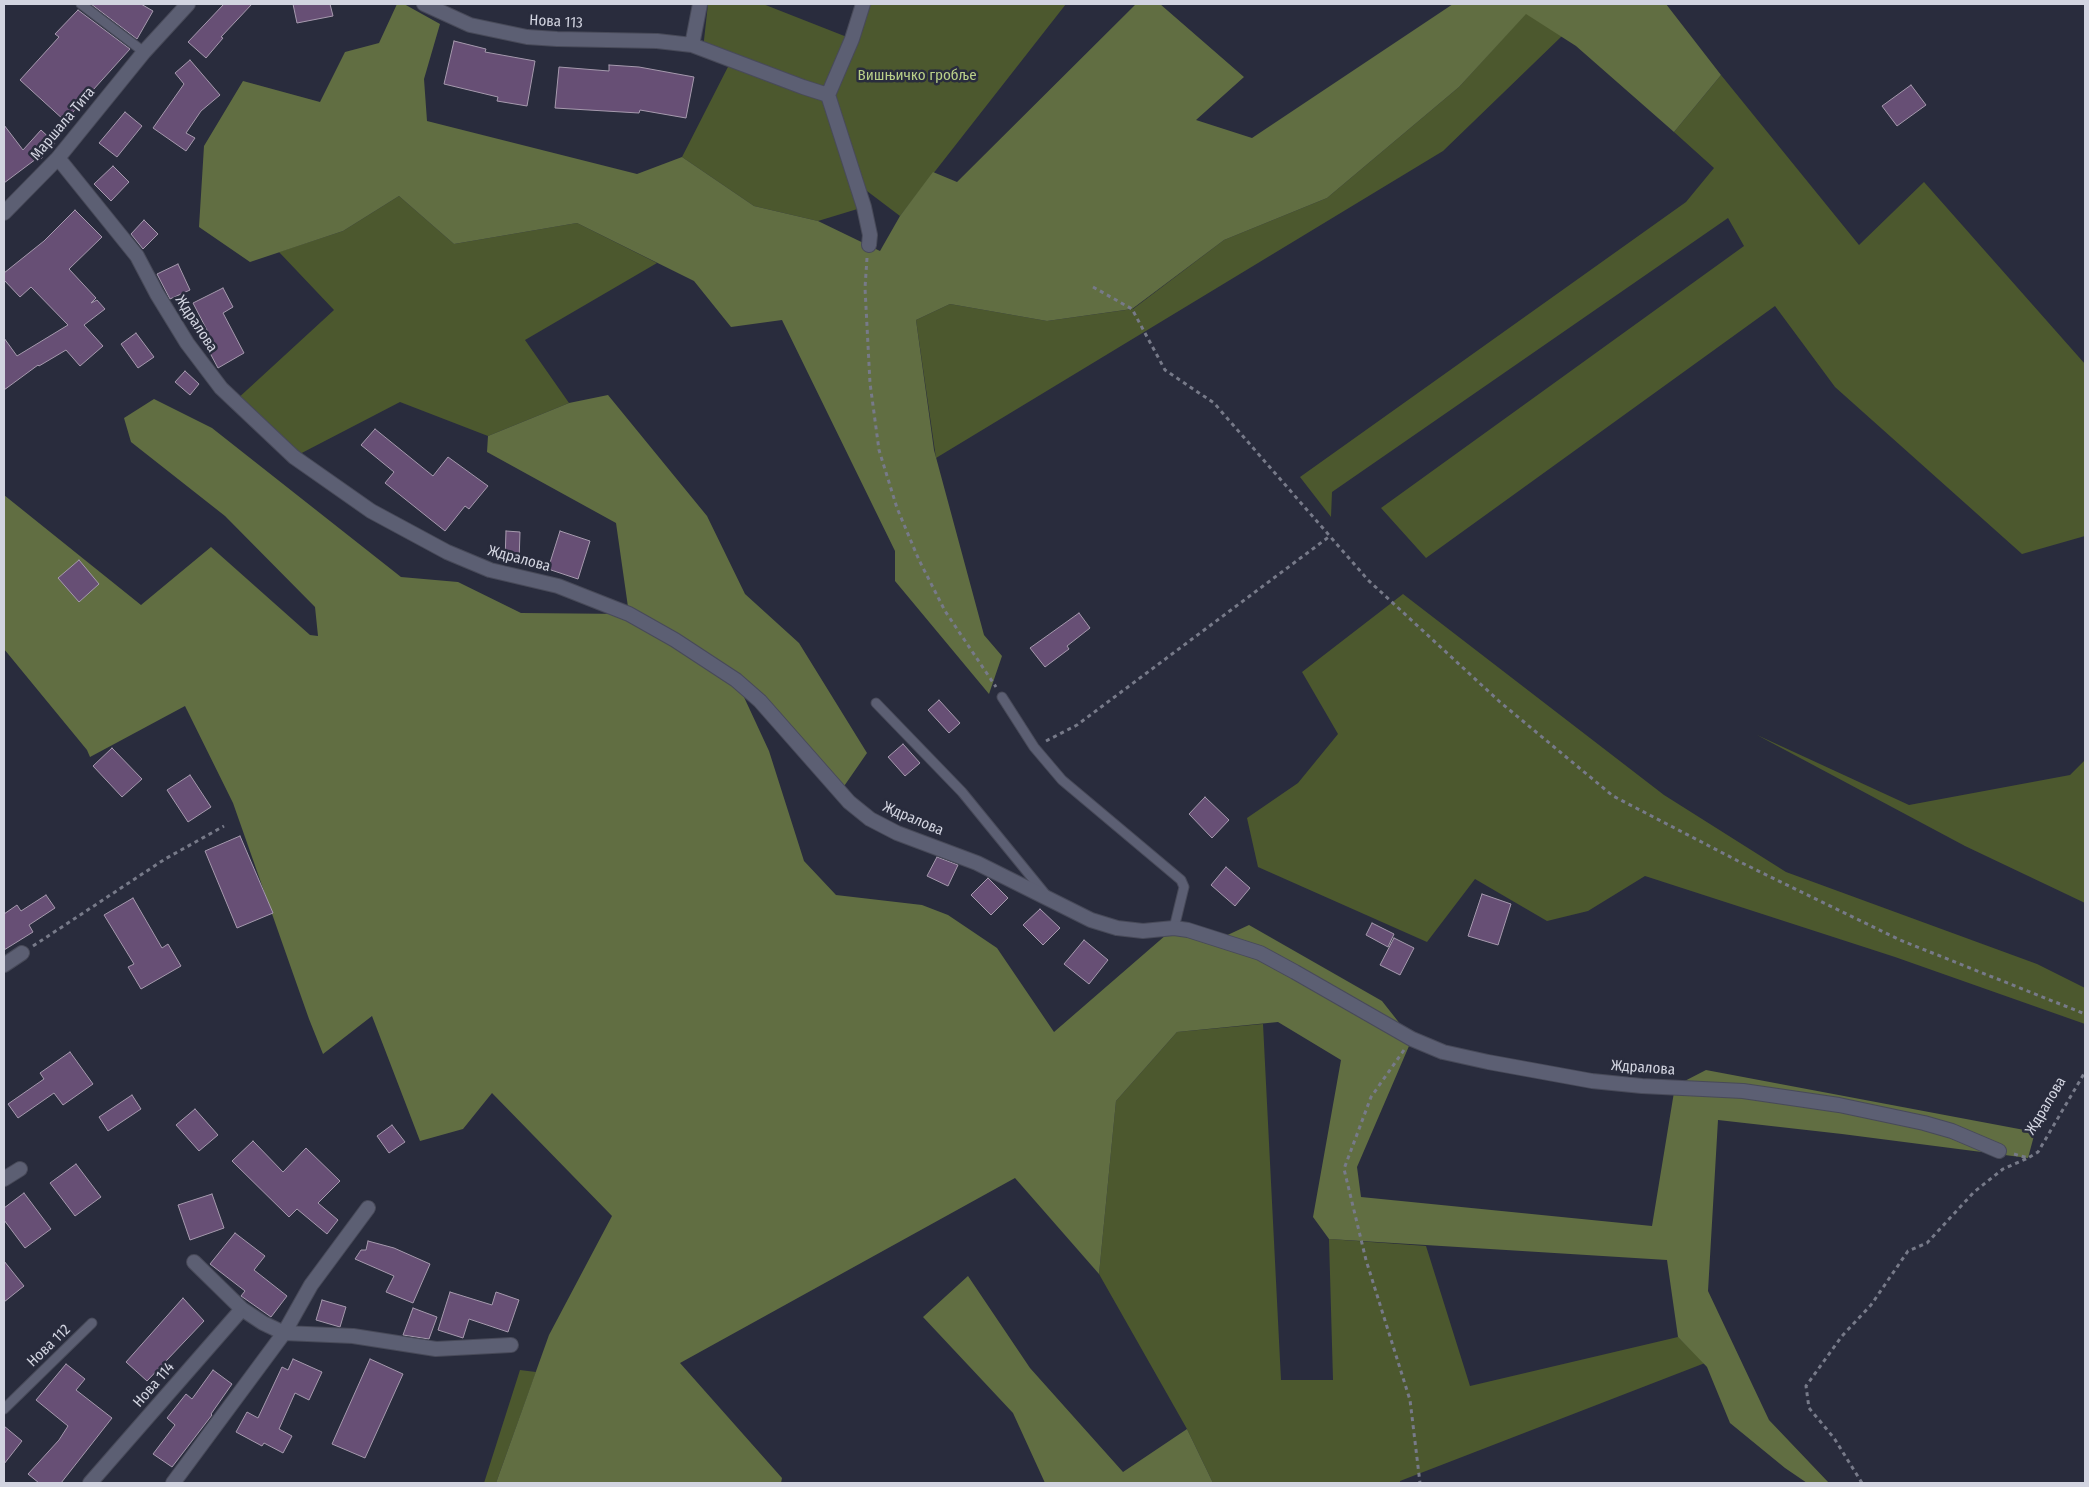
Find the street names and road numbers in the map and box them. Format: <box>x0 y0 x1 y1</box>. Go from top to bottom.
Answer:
street label: Нова 113 <box>529 12 583 32</box>
street label: Маршала Тита <box>27 84 99 164</box>
street label: Ждралова <box>171 292 221 356</box>
street label: Ждралова <box>486 542 552 576</box>
street label: Ждралова <box>880 798 946 840</box>
street label: Ждралова <box>1610 1057 1676 1079</box>
street label: Ждралова <box>2022 1074 2070 1138</box>
street label: Нова 112 <box>24 1321 74 1371</box>
street label: Нова 114 <box>129 1359 179 1411</box>

